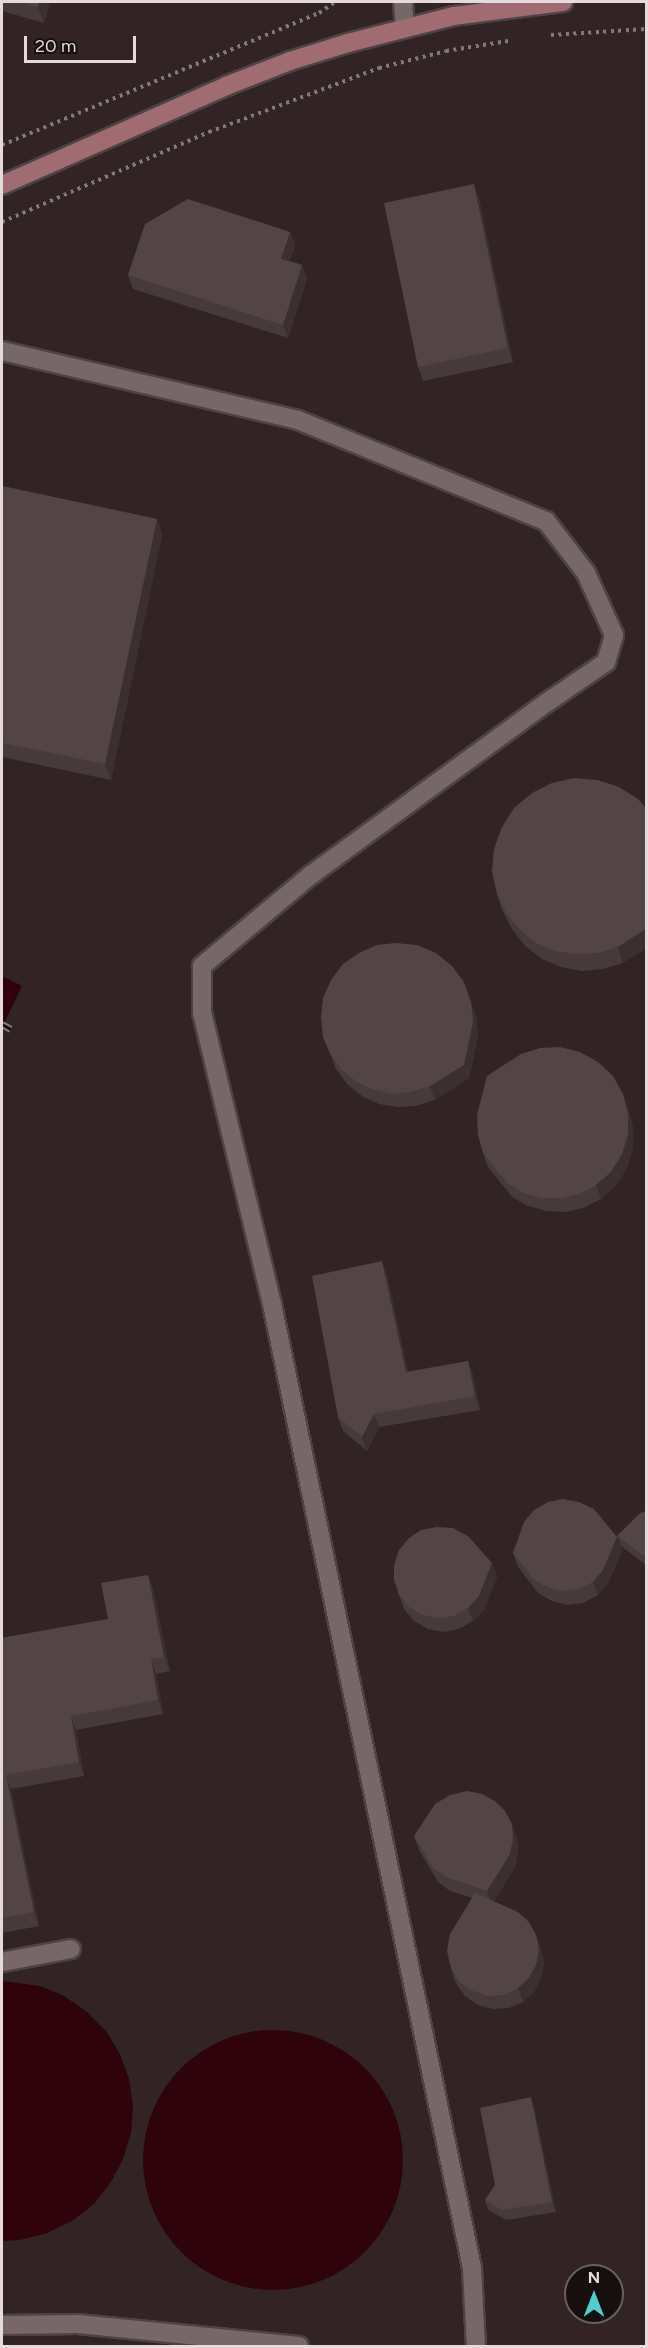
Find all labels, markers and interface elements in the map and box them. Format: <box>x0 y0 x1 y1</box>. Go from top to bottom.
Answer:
scale bar <box>27 24 140 62</box>
text: 20 m <box>35 35 76 57</box>
north arrow <box>564 2264 624 2324</box>
text: N <box>588 2268 600 2287</box>

